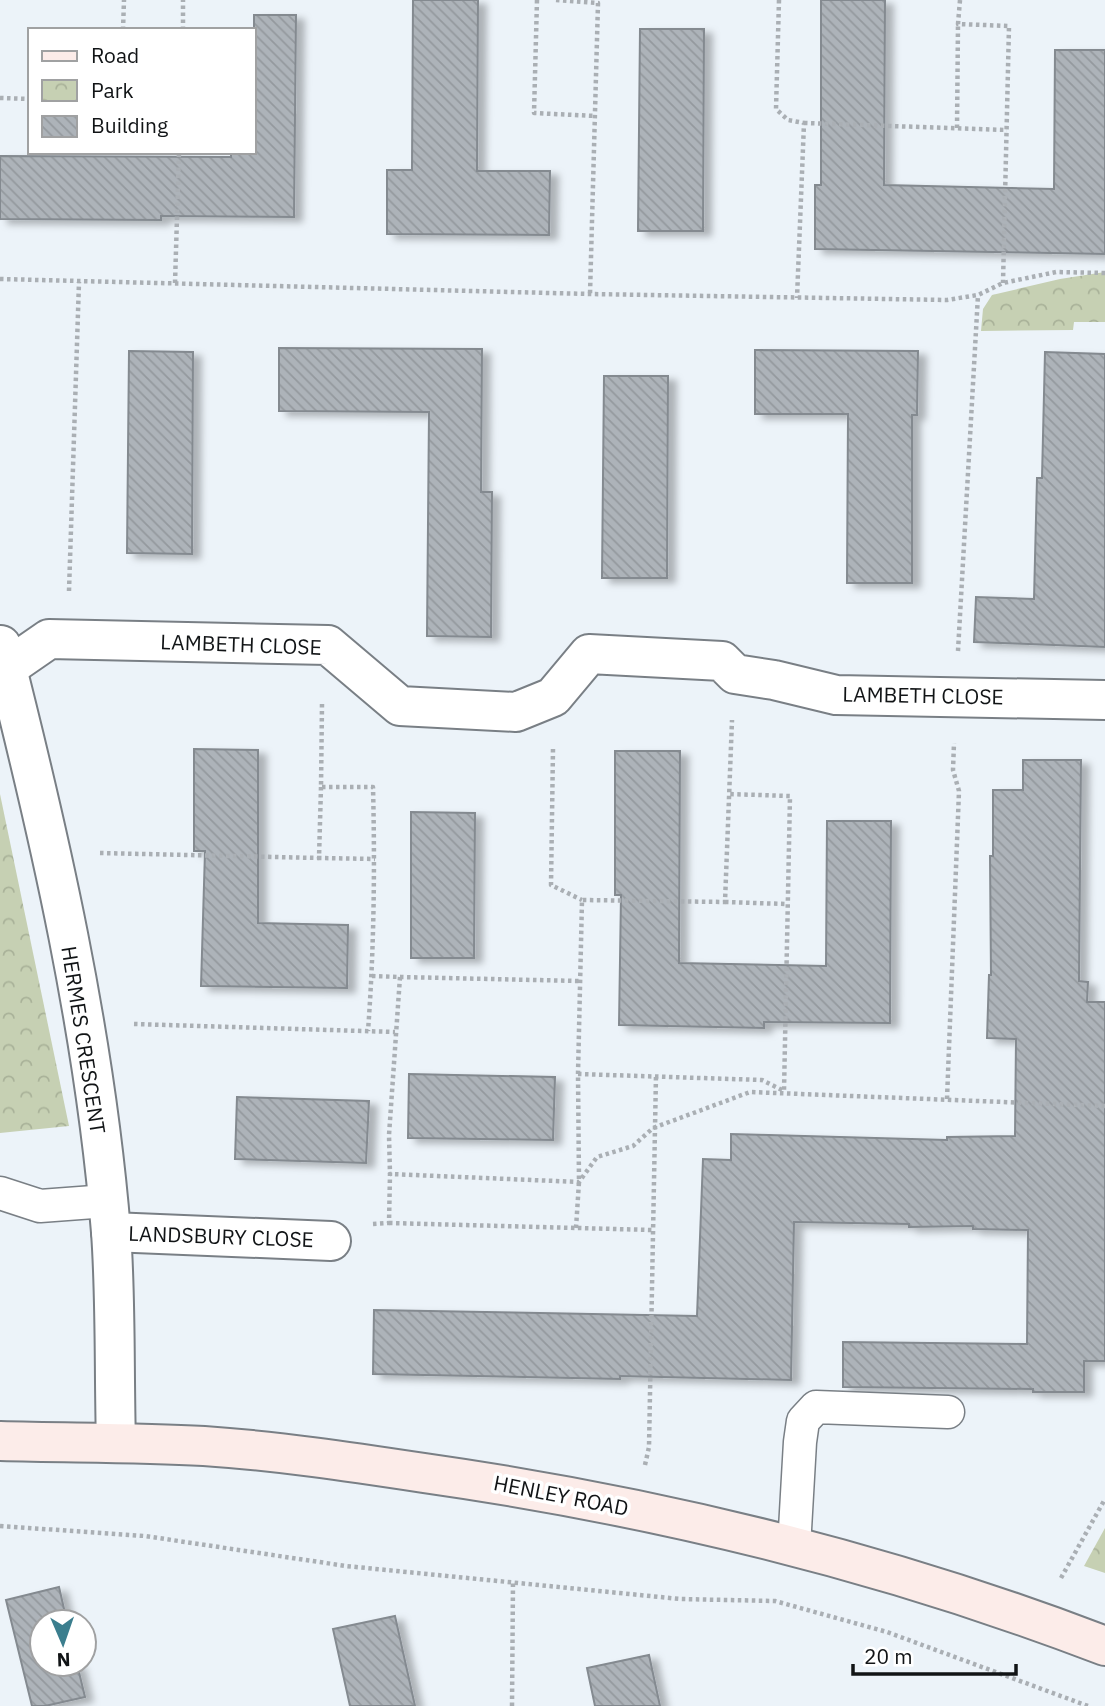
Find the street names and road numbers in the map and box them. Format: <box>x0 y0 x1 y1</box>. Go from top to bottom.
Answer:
street label: LAMBETH CLOSE <box>160 627 322 661</box>
street label: LAMBETH CLOSE <box>842 680 1004 710</box>
street label: HERMES CRESCENT <box>55 944 113 1136</box>
street label: LANDSBURY CLOSE <box>128 1219 314 1253</box>
street label: HENLEY ROAD <box>491 1468 631 1522</box>

